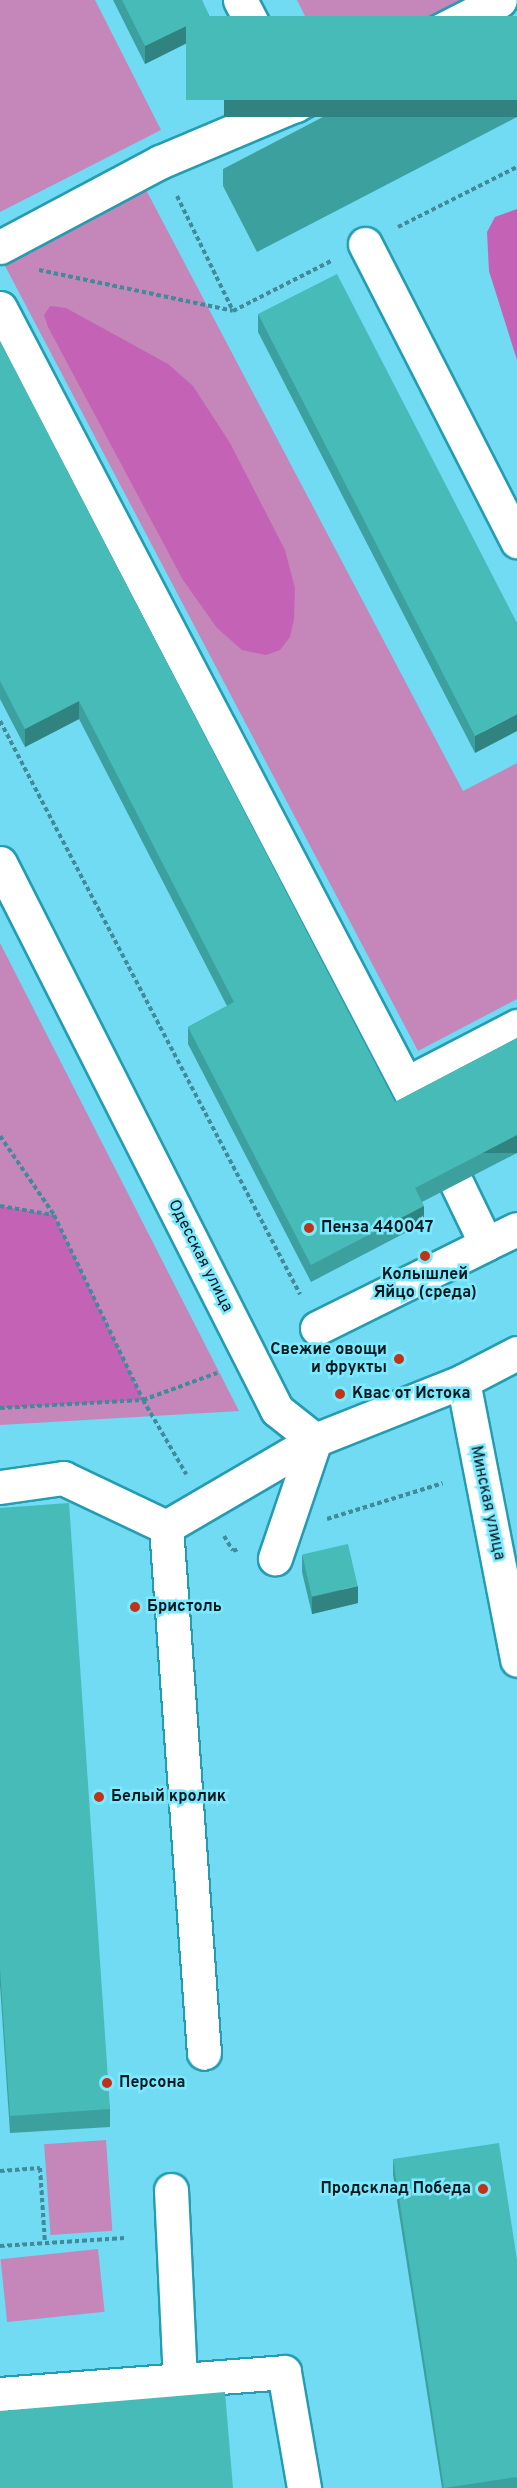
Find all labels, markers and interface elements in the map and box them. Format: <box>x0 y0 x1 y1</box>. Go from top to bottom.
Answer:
street label: Одесская улица <box>163 1197 237 1315</box>
place label: Пенза 440047 <box>321 1218 433 1238</box>
marker: Пенза 440047 <box>302 1221 316 1235</box>
marker: Колышлей Яйцо (среда) <box>418 1249 432 1263</box>
place label: Колышлей Яйцо (среда) <box>373 1265 477 1303</box>
place label: Свежие овощи и фрукты <box>270 1340 387 1378</box>
marker: Свежие овощи и фрукты <box>392 1352 406 1366</box>
place label: Квас от Истока <box>352 1384 470 1404</box>
marker: Квас от Истока <box>333 1387 347 1401</box>
street label: Минская улица <box>466 1444 508 1562</box>
place label: Бристоль <box>147 1597 222 1617</box>
marker: Бристоль <box>128 1600 142 1614</box>
place label: Белый кролик <box>111 1787 226 1807</box>
marker: Белый кролик <box>92 1790 106 1804</box>
place label: Персона <box>119 2073 186 2093</box>
marker: Персона <box>100 2076 114 2090</box>
place label: Продсклад Победа <box>320 2179 471 2199</box>
marker: Продсклад Победа <box>476 2182 490 2196</box>

